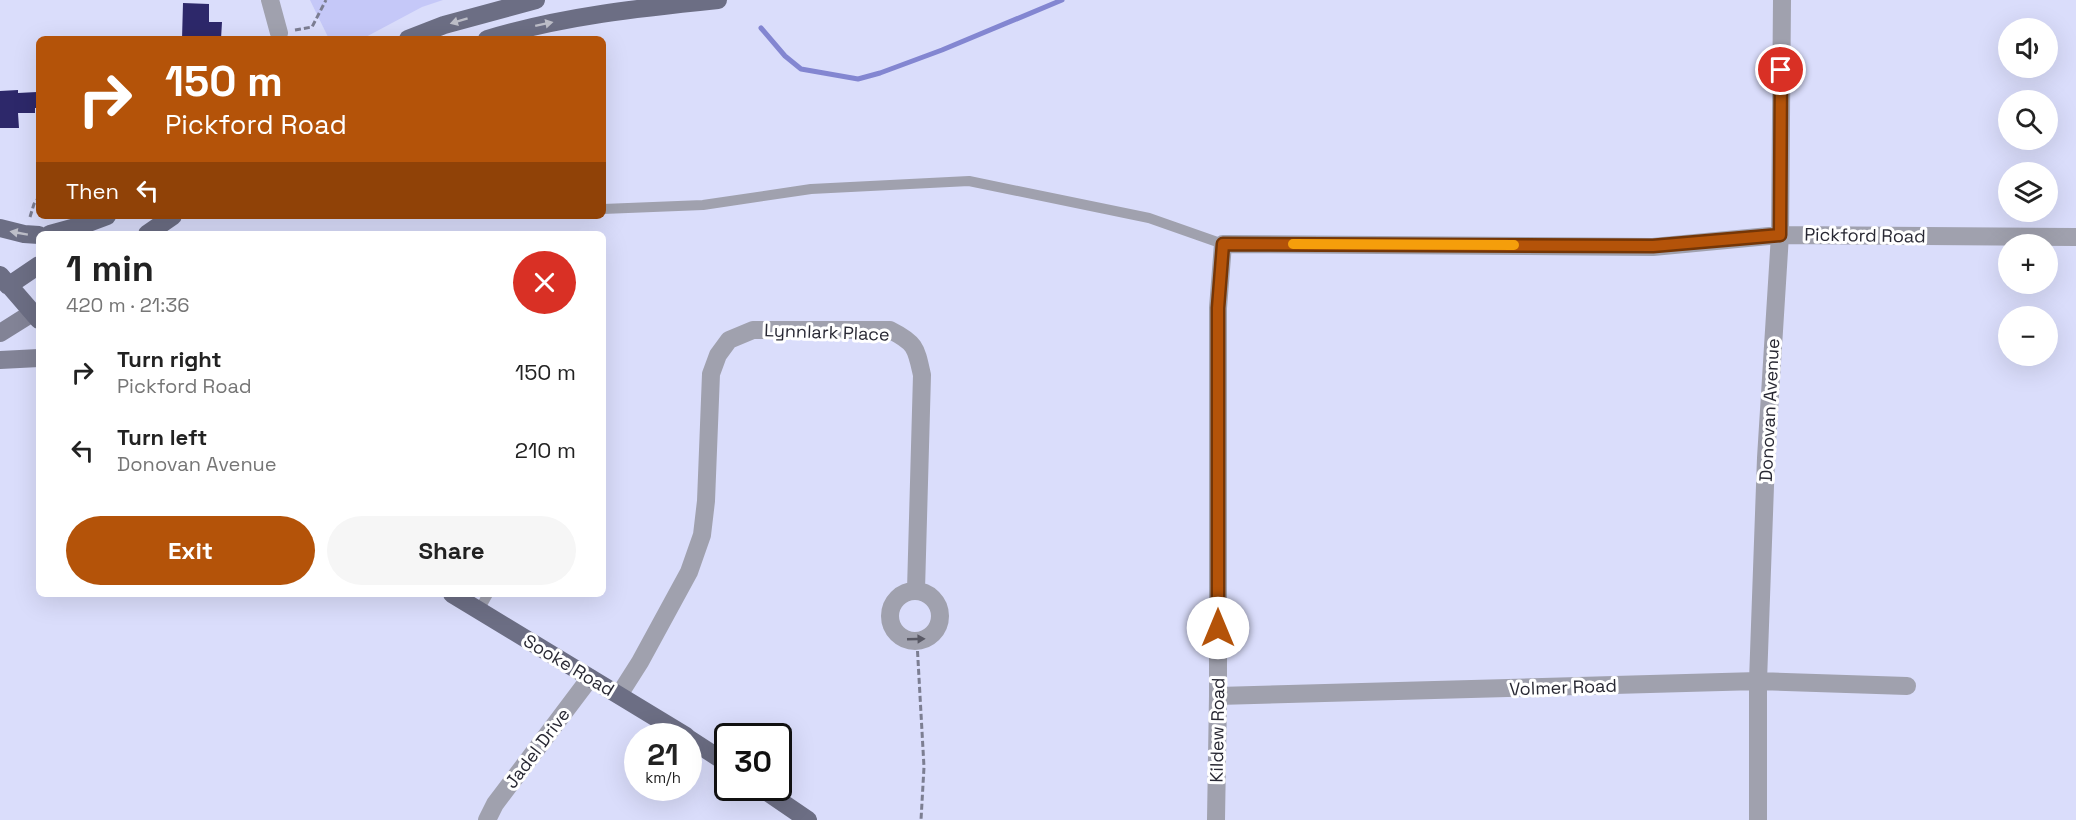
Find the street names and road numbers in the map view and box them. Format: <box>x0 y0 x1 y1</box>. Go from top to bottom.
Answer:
street label: Pickford Road <box>1804 222 1926 248</box>
street label: Lynnlark Place <box>764 318 890 346</box>
street label: Donovan Avenue <box>1754 338 1784 482</box>
street label: Sooke Road <box>519 629 619 701</box>
street label: Volmer Road <box>1509 674 1617 700</box>
street label: Kildew Road <box>1205 677 1229 783</box>
street label: Jadel Drive <box>499 703 575 793</box>

